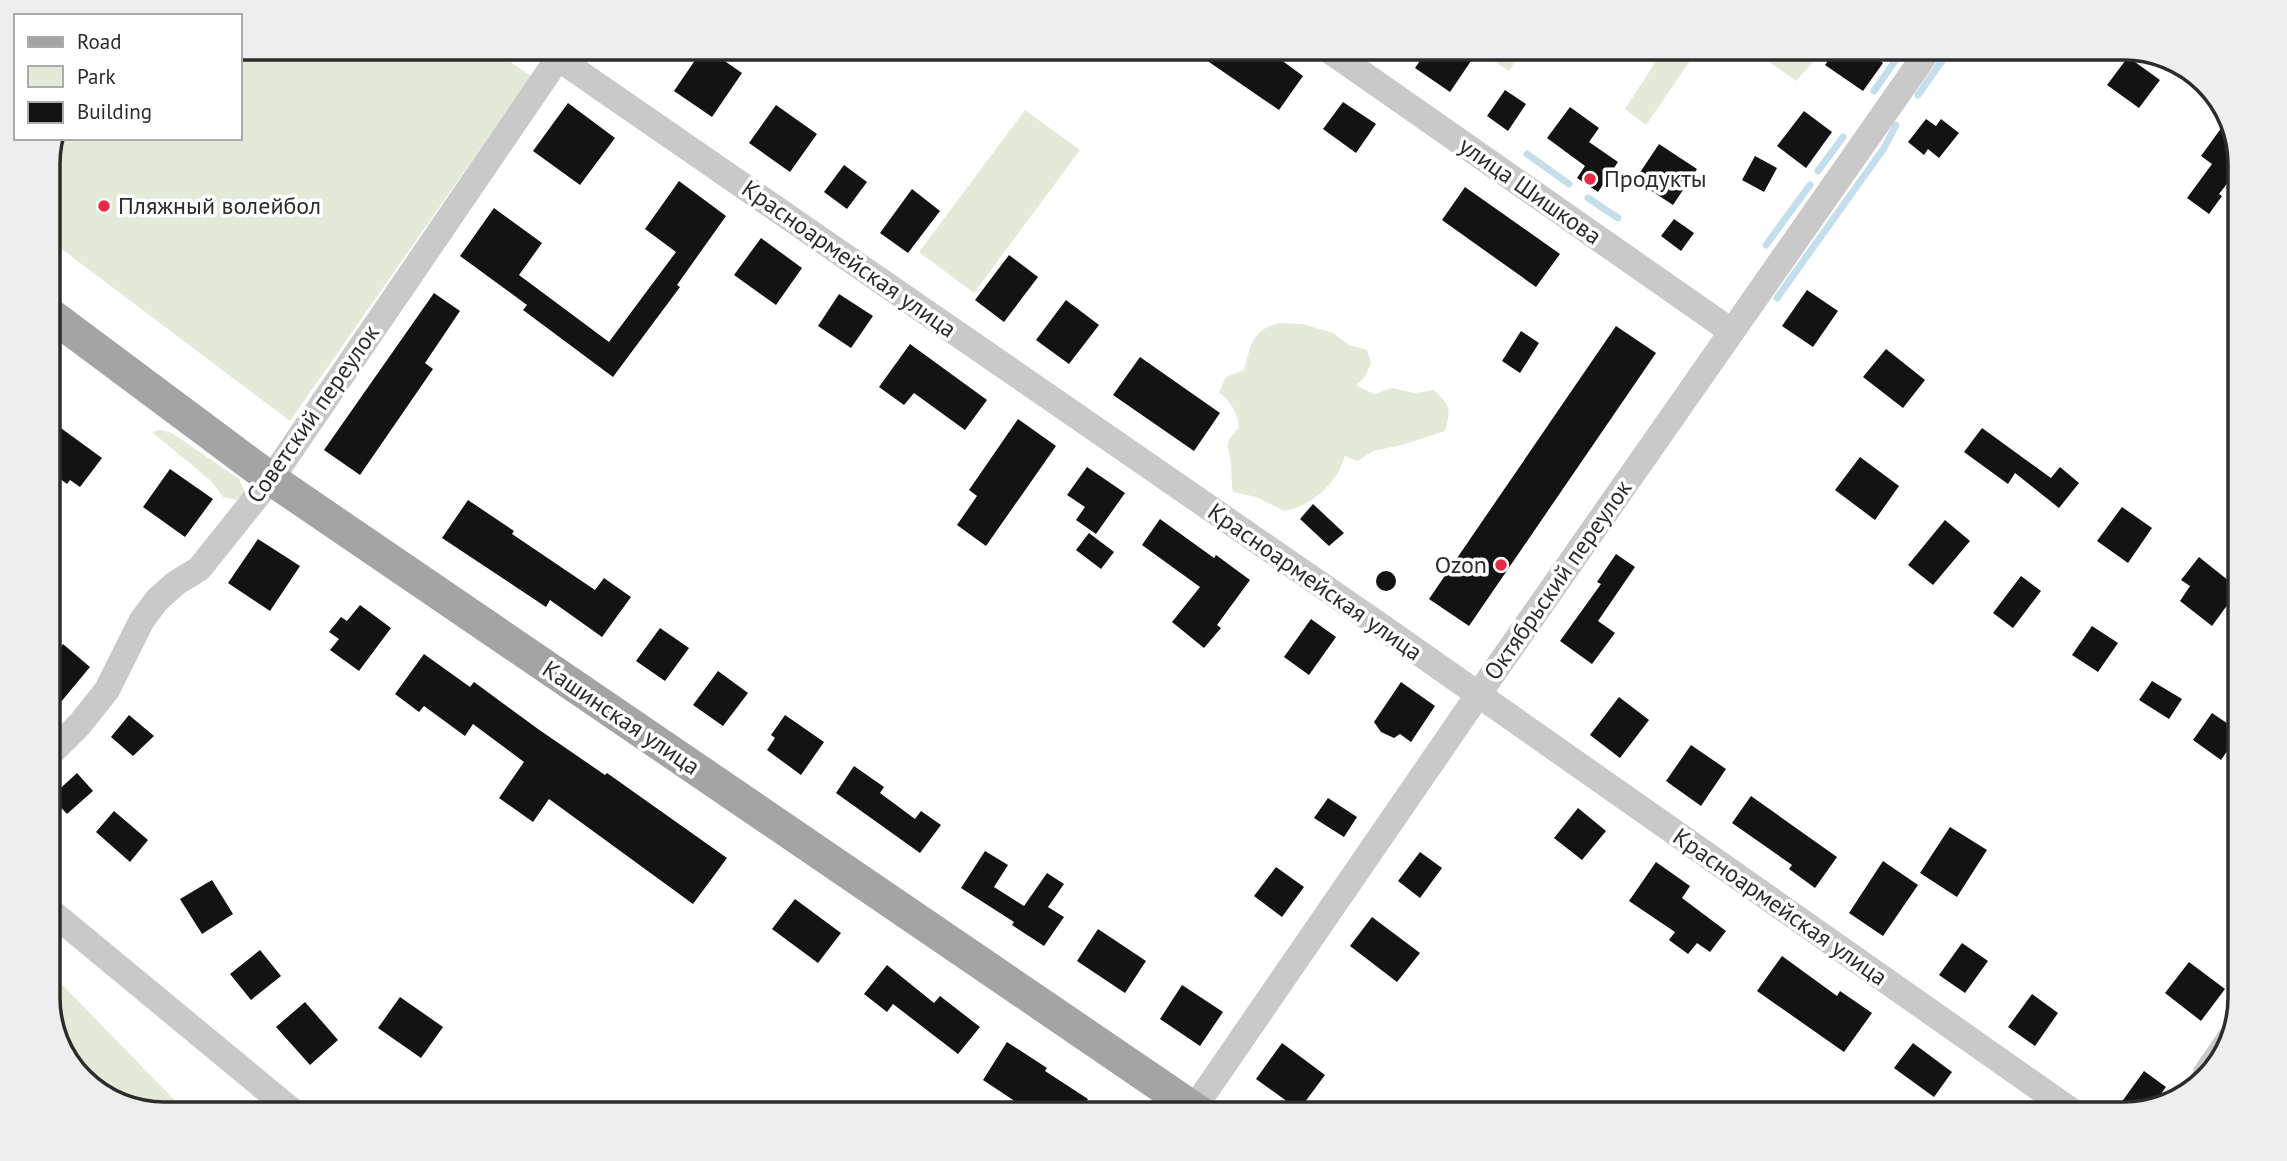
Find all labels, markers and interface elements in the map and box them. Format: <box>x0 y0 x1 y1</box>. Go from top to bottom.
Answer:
legend <box>14 14 242 140</box>
text: Road <box>77 28 121 55</box>
text: Park <box>77 63 116 90</box>
text: Building <box>77 98 152 125</box>
street label: улица Шишкова <box>1453 130 1608 251</box>
place label: Продукты <box>1604 163 1707 194</box>
marker: Продукты <box>1582 171 1598 187</box>
street label: Красноармейская улица <box>736 173 963 344</box>
place label: Пляжный волейбол <box>118 190 321 221</box>
marker: Пляжный волейбол <box>96 198 112 214</box>
street label: Советский переулок <box>239 318 386 509</box>
street label: Октябрьский переулок <box>1477 473 1639 686</box>
street label: Красноармейская улица <box>1202 496 1429 667</box>
place label: Ozon <box>1435 549 1487 580</box>
marker: Ozon <box>1493 557 1509 573</box>
street label: Кашинская улица <box>537 653 706 782</box>
street label: Красноармейская улица <box>1667 821 1894 992</box>

